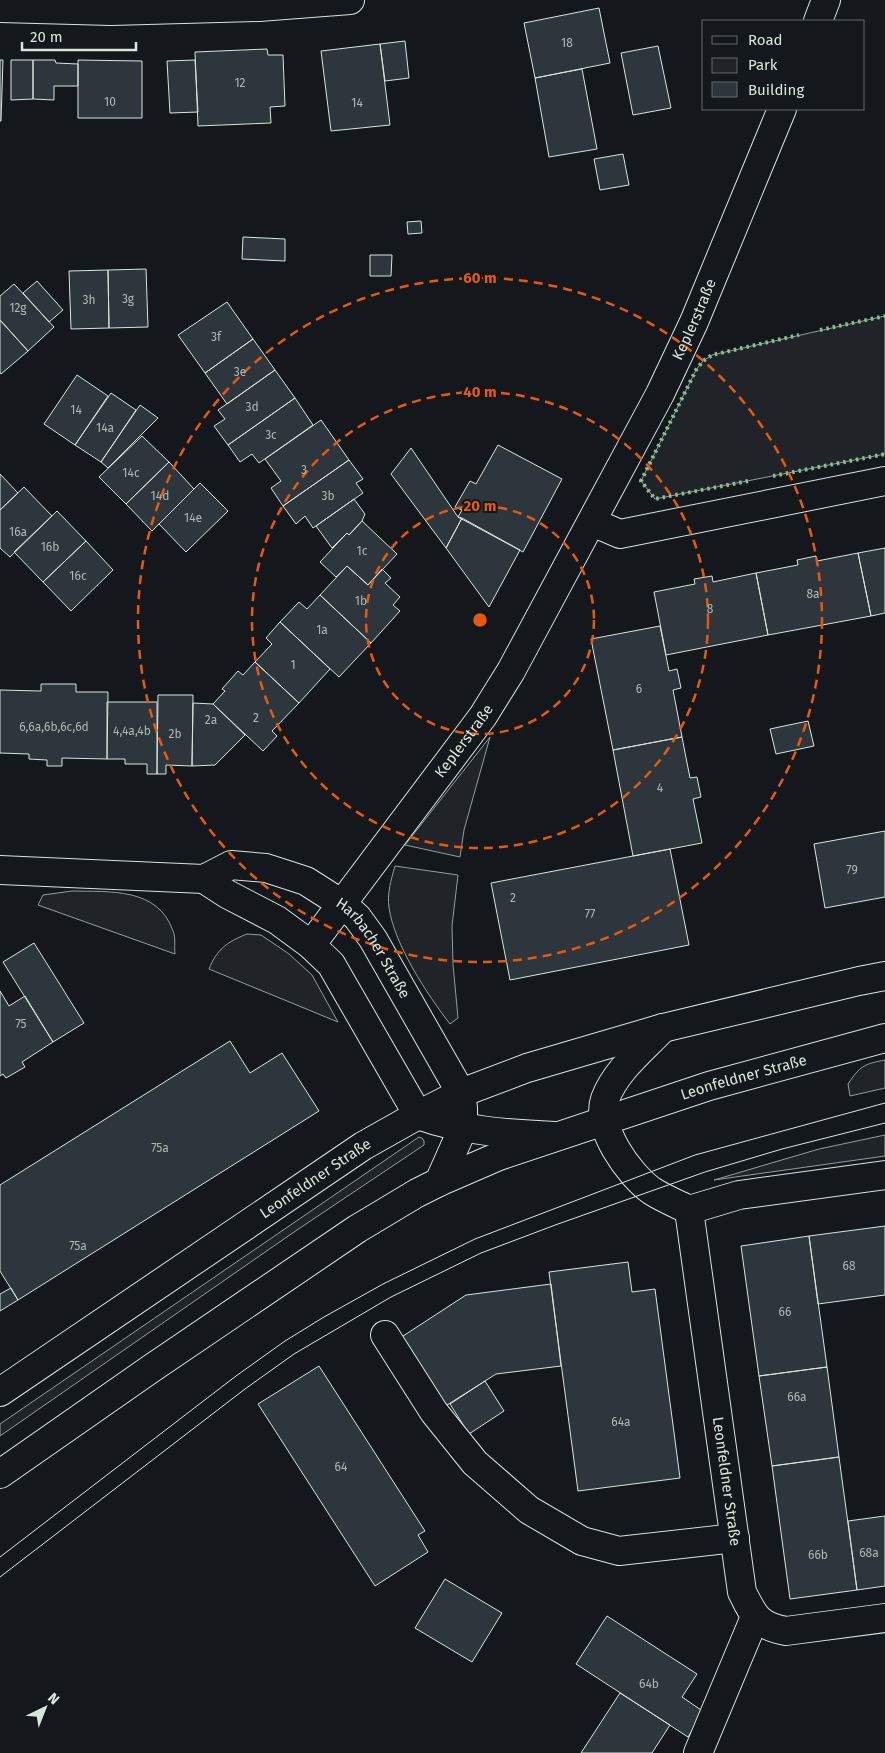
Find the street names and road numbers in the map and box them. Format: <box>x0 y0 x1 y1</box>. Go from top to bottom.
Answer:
street label: Keplerstraße <box>668 276 720 363</box>
street label: Keplerstraße <box>431 701 497 781</box>
street label: Harbacher Straße <box>333 894 414 1002</box>
street label: Leonfeldner Straße <box>678 1051 809 1104</box>
street label: Leonfeldner Straße <box>256 1134 374 1222</box>
street label: Leonfeldner Straße <box>709 1416 745 1547</box>

